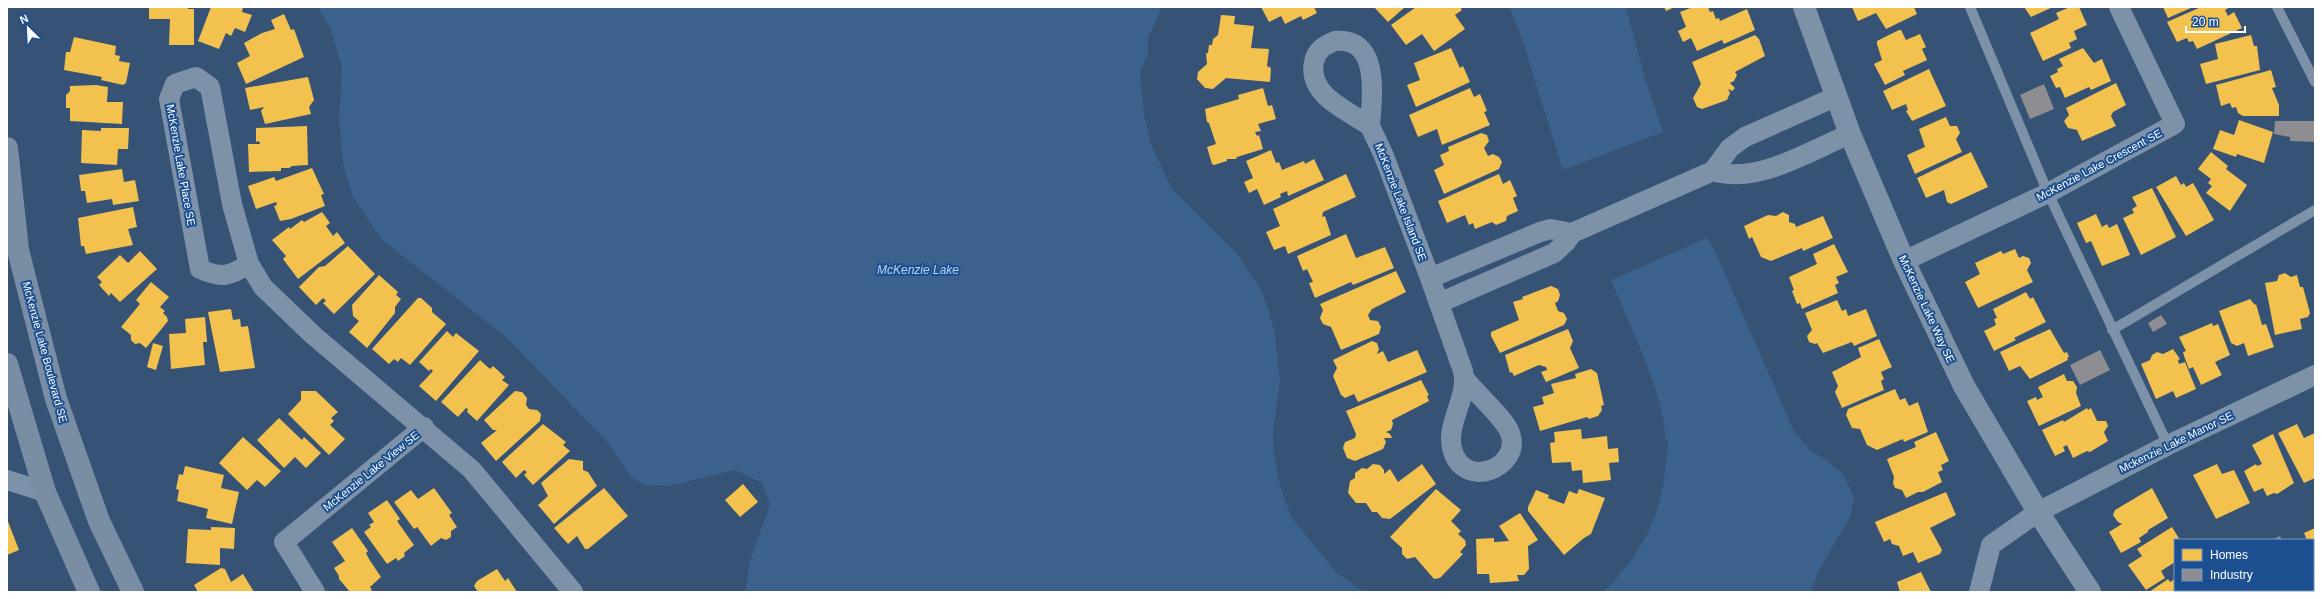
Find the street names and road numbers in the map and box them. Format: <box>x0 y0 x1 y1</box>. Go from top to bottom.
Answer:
street label: McKenzie Lake Place SE <box>164 103 198 227</box>
street label: McKenzie Lake Crescent SE <box>2034 127 2164 203</box>
street label: McKenzie Lake Island SE <box>1373 141 1429 263</box>
street label: McKenzie Lake Way SE <box>1897 253 1957 365</box>
street label: McKenzie Lake Boulevard SE <box>20 280 70 424</box>
street label: Mckenzie Lake Manor SE <box>2117 409 2235 475</box>
street label: McKenzie Lake View SE <box>321 429 421 513</box>

